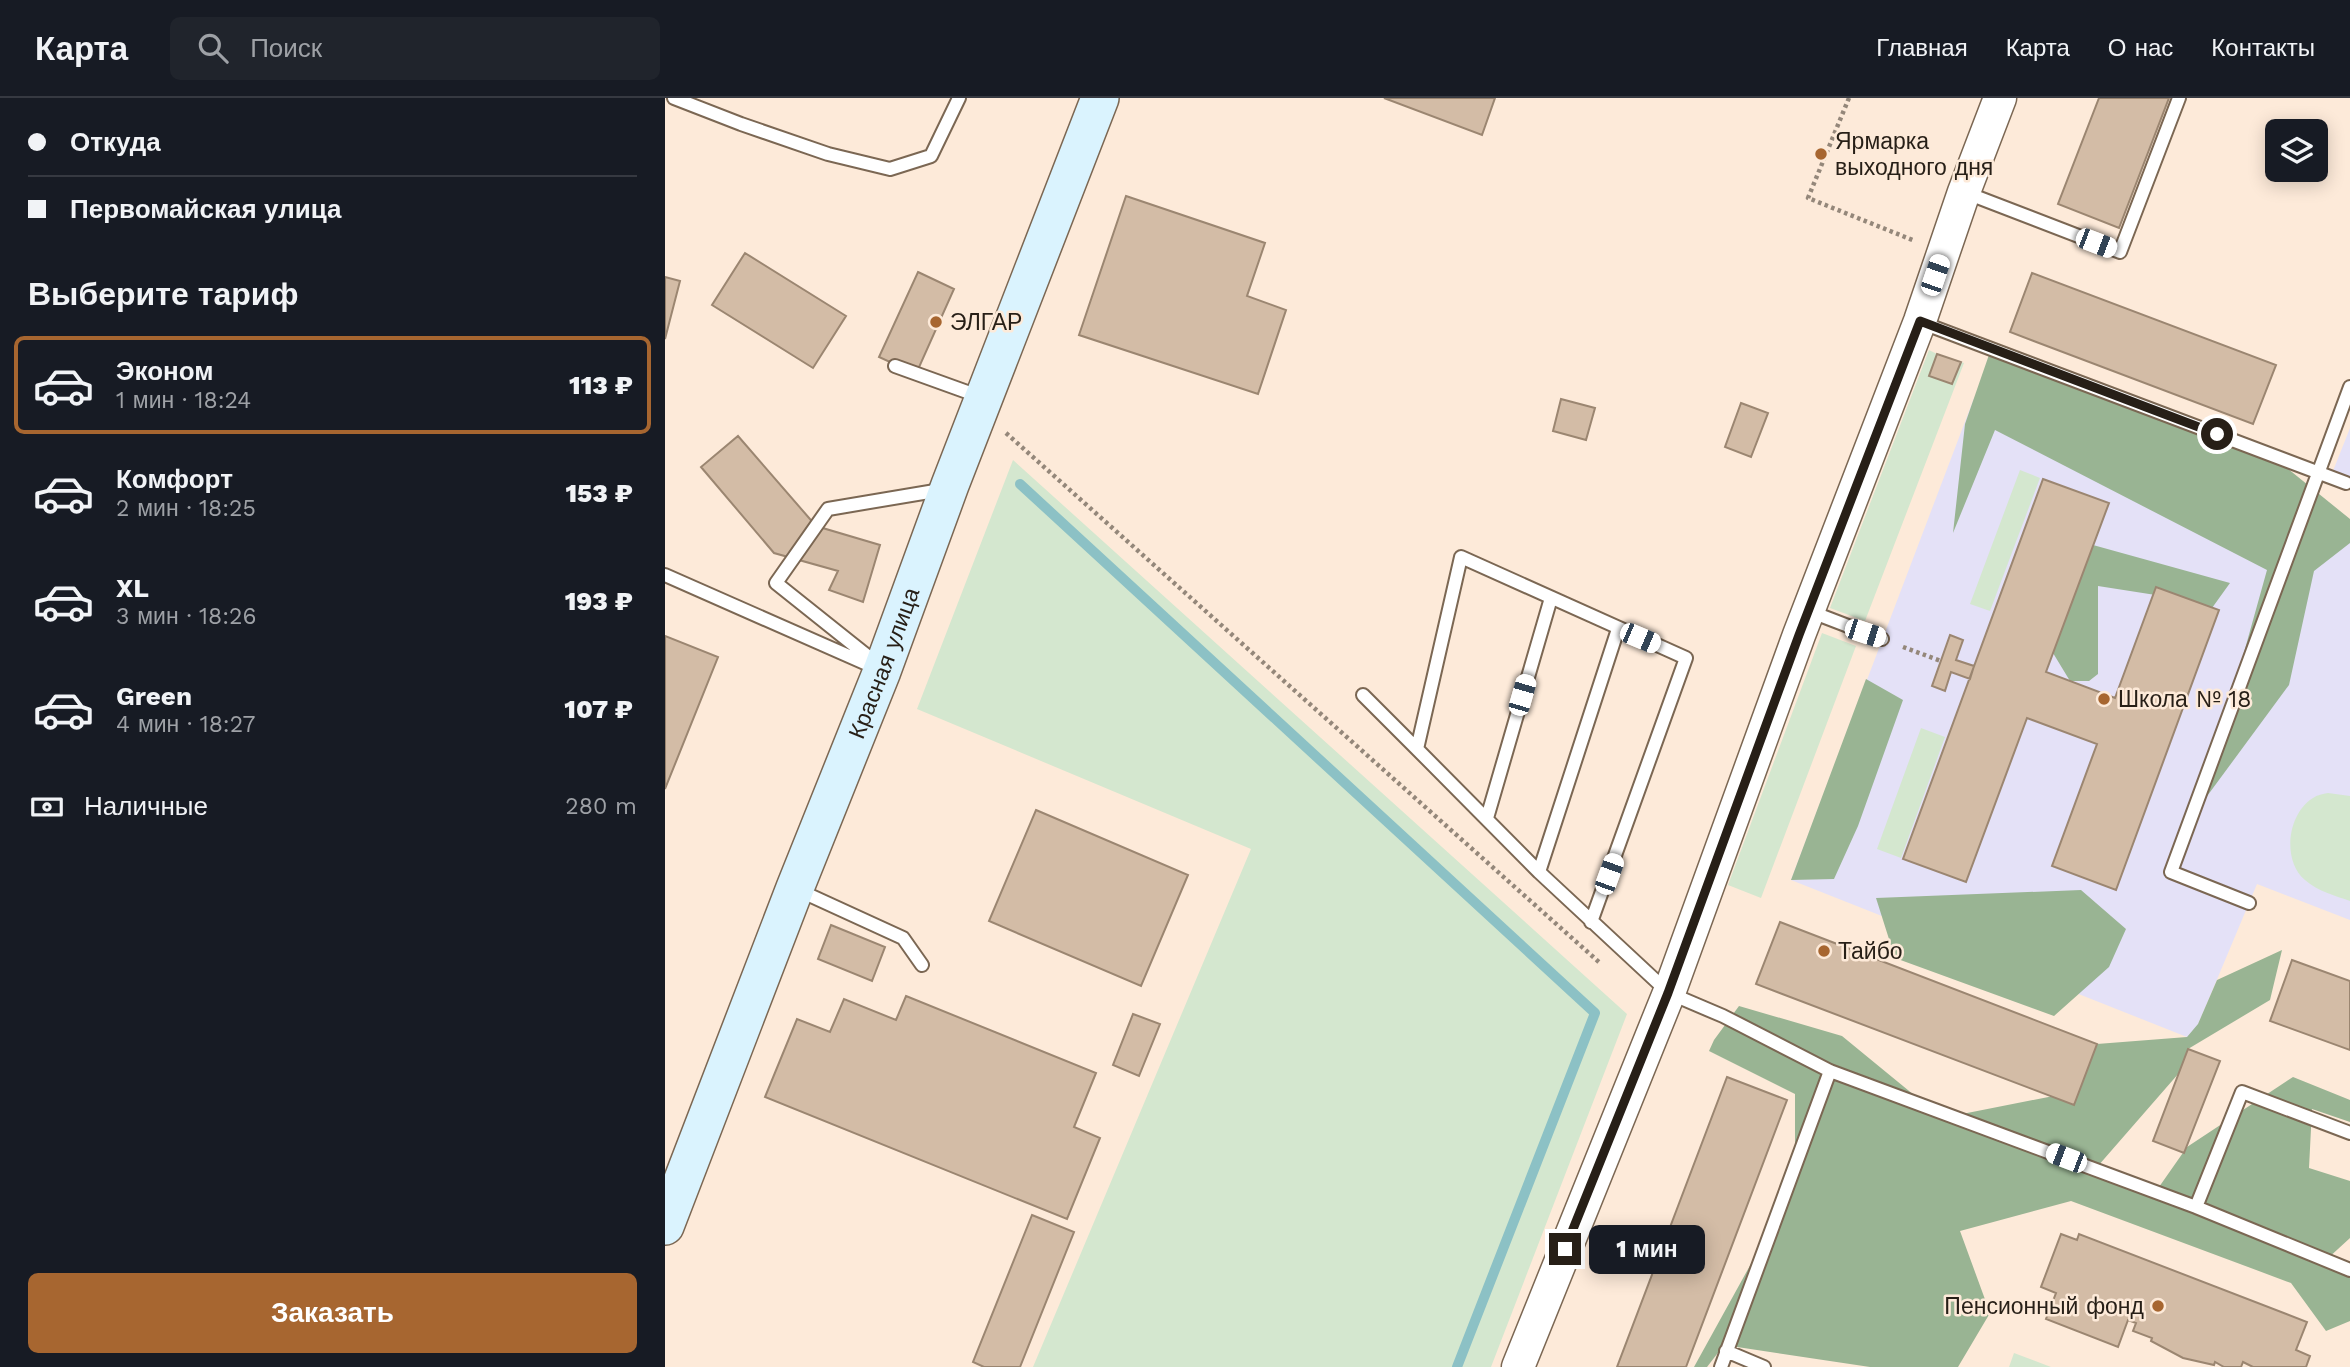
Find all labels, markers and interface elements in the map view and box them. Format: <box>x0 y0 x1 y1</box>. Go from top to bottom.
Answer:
search box <box>170 17 660 80</box>
text: Карта <box>35 29 128 68</box>
icon: search <box>194 29 232 67</box>
text: Поиск <box>250 33 322 63</box>
text: Главная <box>1876 34 1968 62</box>
text: Карта <box>2006 34 2070 62</box>
text: О нас <box>2108 34 2173 62</box>
text: Контакты <box>2211 34 2315 62</box>
map controls <box>2265 119 2328 182</box>
button: layers <box>2265 119 2328 182</box>
text: Откуда <box>70 127 161 157</box>
place label: Ярмарка выходного дня <box>1835 128 1993 181</box>
marker: Ярмарка выходного дня <box>1813 146 1829 162</box>
text: Первомайская улица <box>70 194 341 224</box>
car <box>2073 226 2120 260</box>
car <box>1919 252 1952 298</box>
text: Выберите тариф <box>28 275 299 313</box>
place label: ЭЛГАР <box>950 309 1022 336</box>
marker: ЭЛГАР <box>928 314 944 330</box>
icon: car <box>32 354 95 417</box>
text: Эконом <box>116 356 214 386</box>
text: 113 ₽ <box>569 370 633 400</box>
text: 1 мин · 18:24 <box>116 387 251 414</box>
route start <box>2201 418 2233 450</box>
icon: car <box>32 462 95 525</box>
text: Комфорт <box>116 464 233 494</box>
text: 153 ₽ <box>566 478 633 508</box>
text: 2 мин · 18:25 <box>116 495 256 522</box>
icon: car <box>32 570 95 633</box>
text: XL <box>116 573 149 603</box>
street label: Красная улица <box>843 584 925 743</box>
text: 193 ₽ <box>565 586 633 616</box>
text: 3 мин · 18:26 <box>116 603 256 630</box>
car <box>1842 617 1889 649</box>
car <box>1617 620 1664 656</box>
car <box>1507 672 1538 718</box>
icon: car <box>32 678 95 741</box>
text: Green <box>116 681 192 711</box>
place label: Школа № 18 <box>2118 686 2251 713</box>
marker: Школа № 18 <box>2096 691 2112 707</box>
text: 107 ₽ <box>564 694 633 724</box>
text: 4 мин · 18:27 <box>116 711 255 738</box>
icon: cash <box>28 788 66 826</box>
text: Наличные <box>84 791 208 821</box>
text: 280 m <box>565 793 637 820</box>
car <box>1592 851 1627 897</box>
place label: Тайбо <box>1838 938 1903 965</box>
marker: Тайбо <box>1816 943 1832 959</box>
car <box>2043 1141 2090 1175</box>
callout: 1 мин <box>1590 1224 1705 1274</box>
route end <box>1549 1233 1581 1265</box>
text: 1 мин <box>1616 1236 1678 1263</box>
button: Заказать <box>28 1273 637 1353</box>
place label: Пенсионный фонд <box>1944 1293 2145 1320</box>
marker: Пенсионный фонд <box>2150 1298 2166 1314</box>

